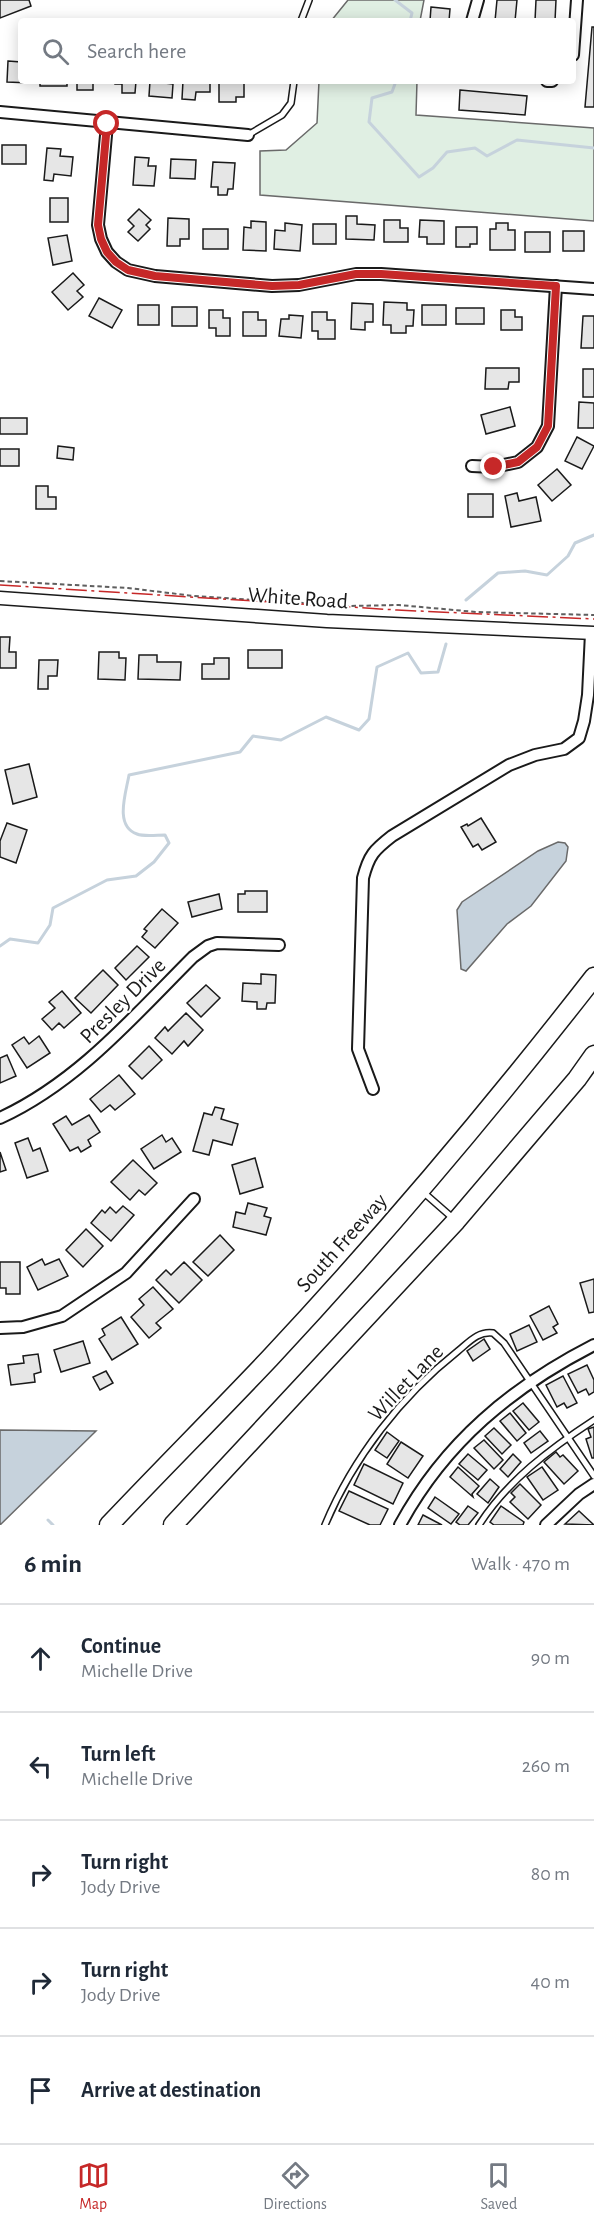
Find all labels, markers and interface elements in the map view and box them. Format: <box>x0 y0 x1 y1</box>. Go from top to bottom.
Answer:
search box <box>18 18 576 84</box>
icon: search <box>39 35 72 68</box>
text: Search here <box>87 40 186 62</box>
route start <box>93 110 119 136</box>
route end <box>480 453 506 479</box>
street label: White Road <box>247 584 349 612</box>
street label: Presley Drive <box>76 954 170 1048</box>
street label: South Freeway <box>292 1189 392 1296</box>
street label: Willet Lane <box>364 1340 447 1425</box>
text: 6 min <box>24 1551 82 1577</box>
text: Walk · 470 m <box>471 1554 570 1574</box>
text: Continue <box>81 1635 161 1657</box>
icon: ahead <box>24 1642 57 1675</box>
text: 90 m <box>531 1648 570 1668</box>
text: Michelle Drive <box>81 1661 193 1681</box>
text: Turn left <box>81 1743 155 1765</box>
icon: left <box>24 1750 57 1783</box>
text: 260 m <box>522 1756 570 1776</box>
text: Michelle Drive <box>81 1769 193 1789</box>
text: Turn right <box>81 1851 168 1873</box>
icon: right <box>24 1858 57 1891</box>
text: 80 m <box>531 1864 570 1884</box>
text: Jody Drive <box>81 1877 160 1897</box>
text: Turn right <box>81 1959 168 1981</box>
icon: right <box>24 1966 57 1999</box>
text: 40 m <box>531 1972 570 1992</box>
text: Jody Drive <box>81 1985 160 2005</box>
icon: arrive <box>24 2074 57 2107</box>
text: Arrive at destination <box>81 2079 261 2101</box>
tab: Map <box>77 2159 110 2214</box>
tab: Directions <box>263 2159 327 2214</box>
tab: Saved <box>481 2159 517 2214</box>

